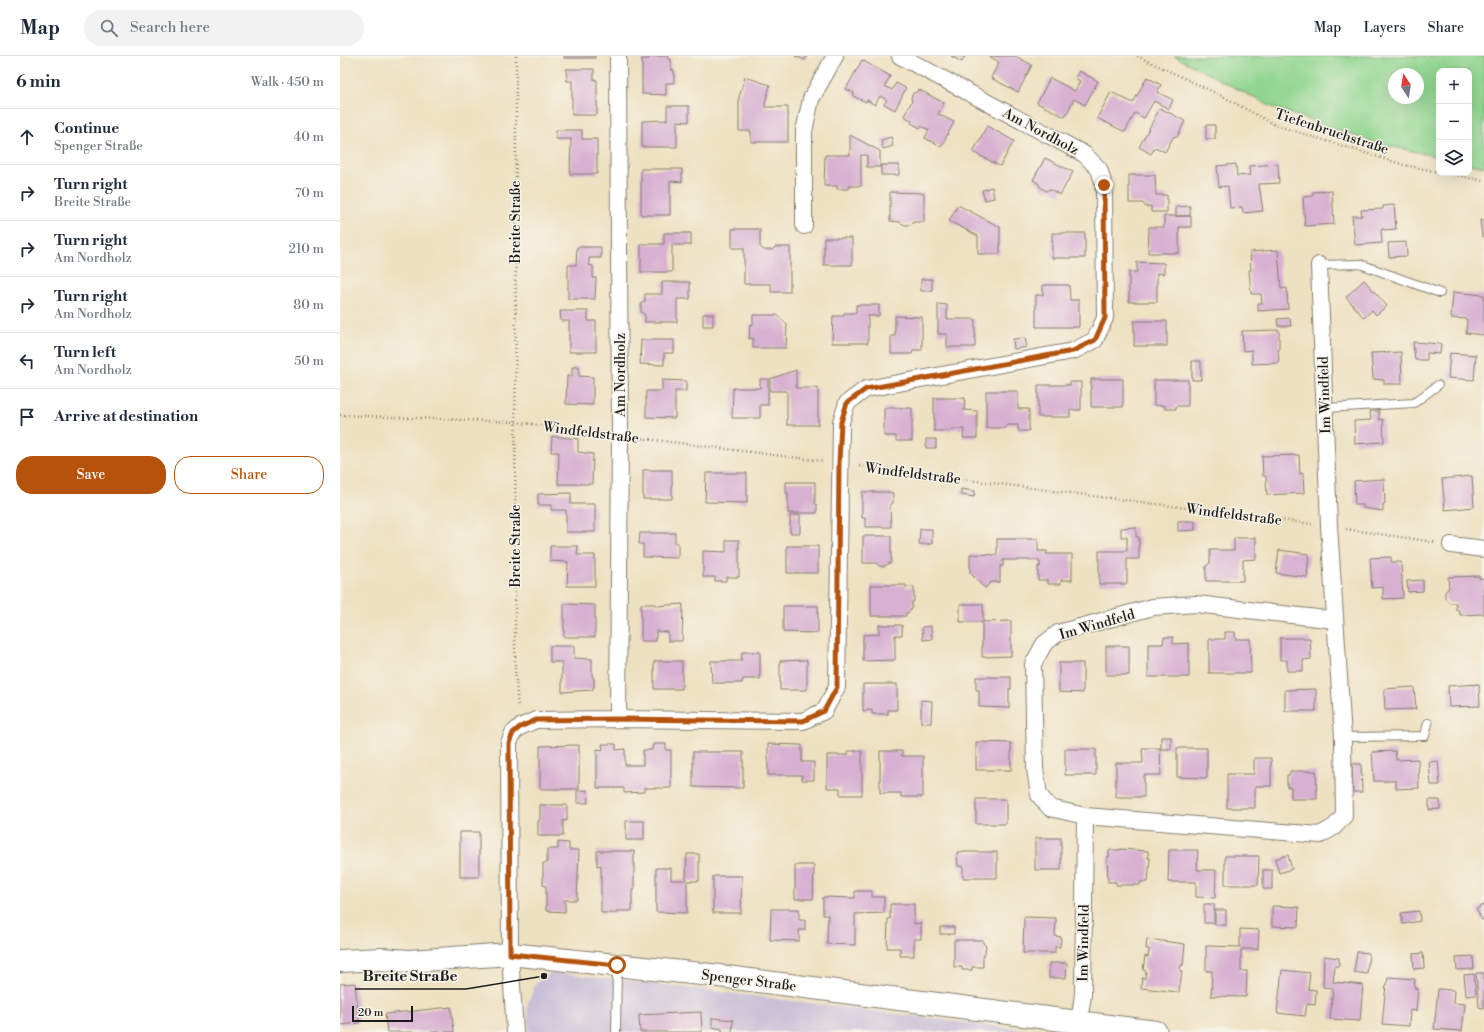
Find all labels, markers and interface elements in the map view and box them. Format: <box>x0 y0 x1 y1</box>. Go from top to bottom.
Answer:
search box <box>84 10 364 46</box>
text: Map <box>20 16 60 40</box>
icon: search <box>98 17 120 39</box>
text: Search here <box>130 18 210 37</box>
text: Map <box>1314 19 1341 37</box>
text: Layers <box>1363 19 1406 37</box>
text: Share <box>1428 19 1464 37</box>
north arrow <box>1388 68 1424 104</box>
map controls <box>1436 68 1472 176</box>
button: + <box>1436 68 1472 104</box>
text: 6 min <box>16 71 61 93</box>
text: Walk · 450 m <box>251 74 324 90</box>
street label: Am Nordholz <box>998 104 1082 160</box>
button: − <box>1436 104 1472 140</box>
street label: Tiefenbruchstraße <box>1273 105 1391 159</box>
text: Continue <box>54 119 119 138</box>
icon: ahead <box>16 126 38 148</box>
text: 40 m <box>294 129 324 145</box>
text: Spenger Straße <box>54 138 143 154</box>
button: layers <box>1436 140 1472 176</box>
text: Turn right <box>54 175 128 194</box>
route end <box>1095 176 1113 194</box>
street label: Breite Straße <box>507 180 525 265</box>
icon: right <box>16 182 38 204</box>
text: 70 m <box>295 185 324 201</box>
text: Breite Straße <box>54 194 131 210</box>
text: Turn right <box>54 231 128 250</box>
icon: right <box>16 238 38 260</box>
text: 210 m <box>289 241 324 257</box>
text: Am Nordholz <box>54 250 132 266</box>
text: Turn right <box>54 287 128 306</box>
icon: right <box>16 294 38 316</box>
text: 80 m <box>293 297 324 313</box>
text: Am Nordholz <box>54 306 132 322</box>
street label: Am Nordholz <box>612 333 630 418</box>
text: Turn left <box>54 343 116 362</box>
icon: left <box>16 350 38 372</box>
text: 50 m <box>294 353 324 369</box>
street label: Im Windfeld <box>1315 356 1335 434</box>
text: Am Nordholz <box>54 362 132 378</box>
icon: arrive <box>16 406 38 428</box>
text: Arrive at destination <box>54 407 198 426</box>
street label: Windfeldstraße <box>541 418 640 448</box>
button: Save <box>16 456 166 494</box>
button: Share <box>174 456 324 494</box>
street label: Windfeldstraße <box>863 459 962 489</box>
street label: Windfeldstraße <box>1184 500 1283 530</box>
street label: Breite Straße <box>507 504 525 589</box>
street label: Im Windfeld <box>1058 606 1137 644</box>
street label: Im Windfeld <box>1074 904 1094 982</box>
route start <box>608 956 626 974</box>
callout: Breite Straße <box>355 962 466 989</box>
street label: Spenger Straße <box>700 966 797 996</box>
text: Breite Straße <box>362 967 458 986</box>
scale bar <box>352 1004 413 1023</box>
text: 20 m <box>358 1006 383 1020</box>

